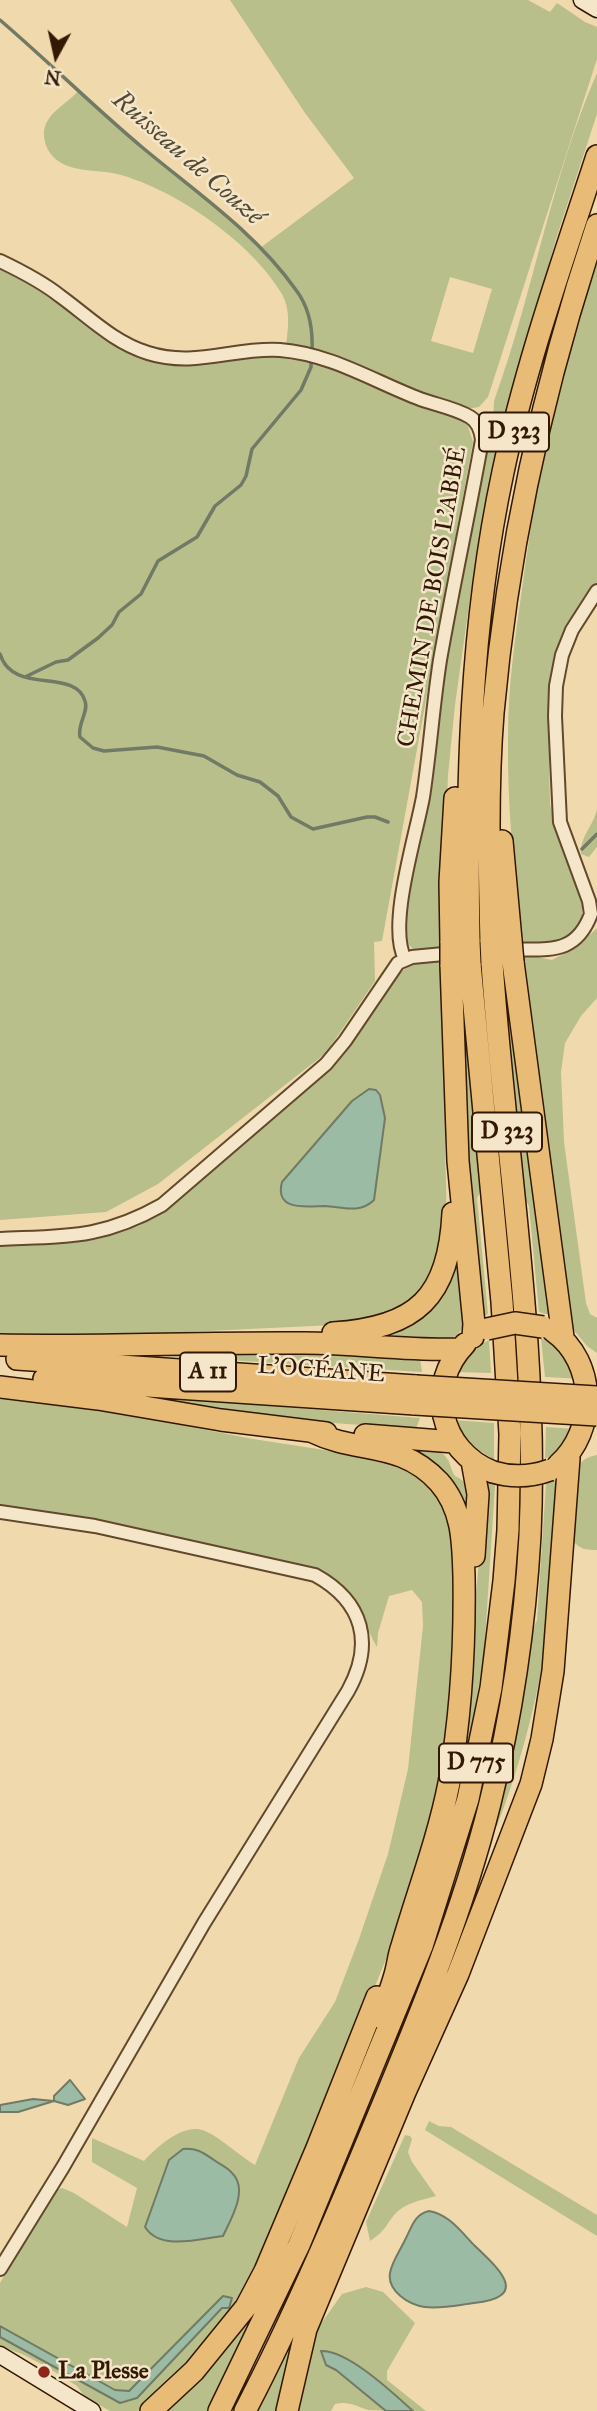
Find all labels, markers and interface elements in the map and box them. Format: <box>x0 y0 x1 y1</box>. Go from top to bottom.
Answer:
north arrow <box>21 21 91 91</box>
text: N <box>43 65 63 90</box>
water label: Ruisseau de Couzé <box>105 85 269 233</box>
road number: D 323 <box>479 412 549 452</box>
street label: CHEMIN DE BOIS L'ABBÉ <box>392 445 474 749</box>
road number: D 323 <box>472 1112 542 1152</box>
road number: A 11 <box>180 1352 236 1392</box>
street label: L’OCÉANE <box>256 1352 386 1390</box>
road number: D 775 <box>439 1744 513 1782</box>
place label: La Plesse <box>58 2358 149 2386</box>
marker: La Plesse <box>36 2364 52 2380</box>

